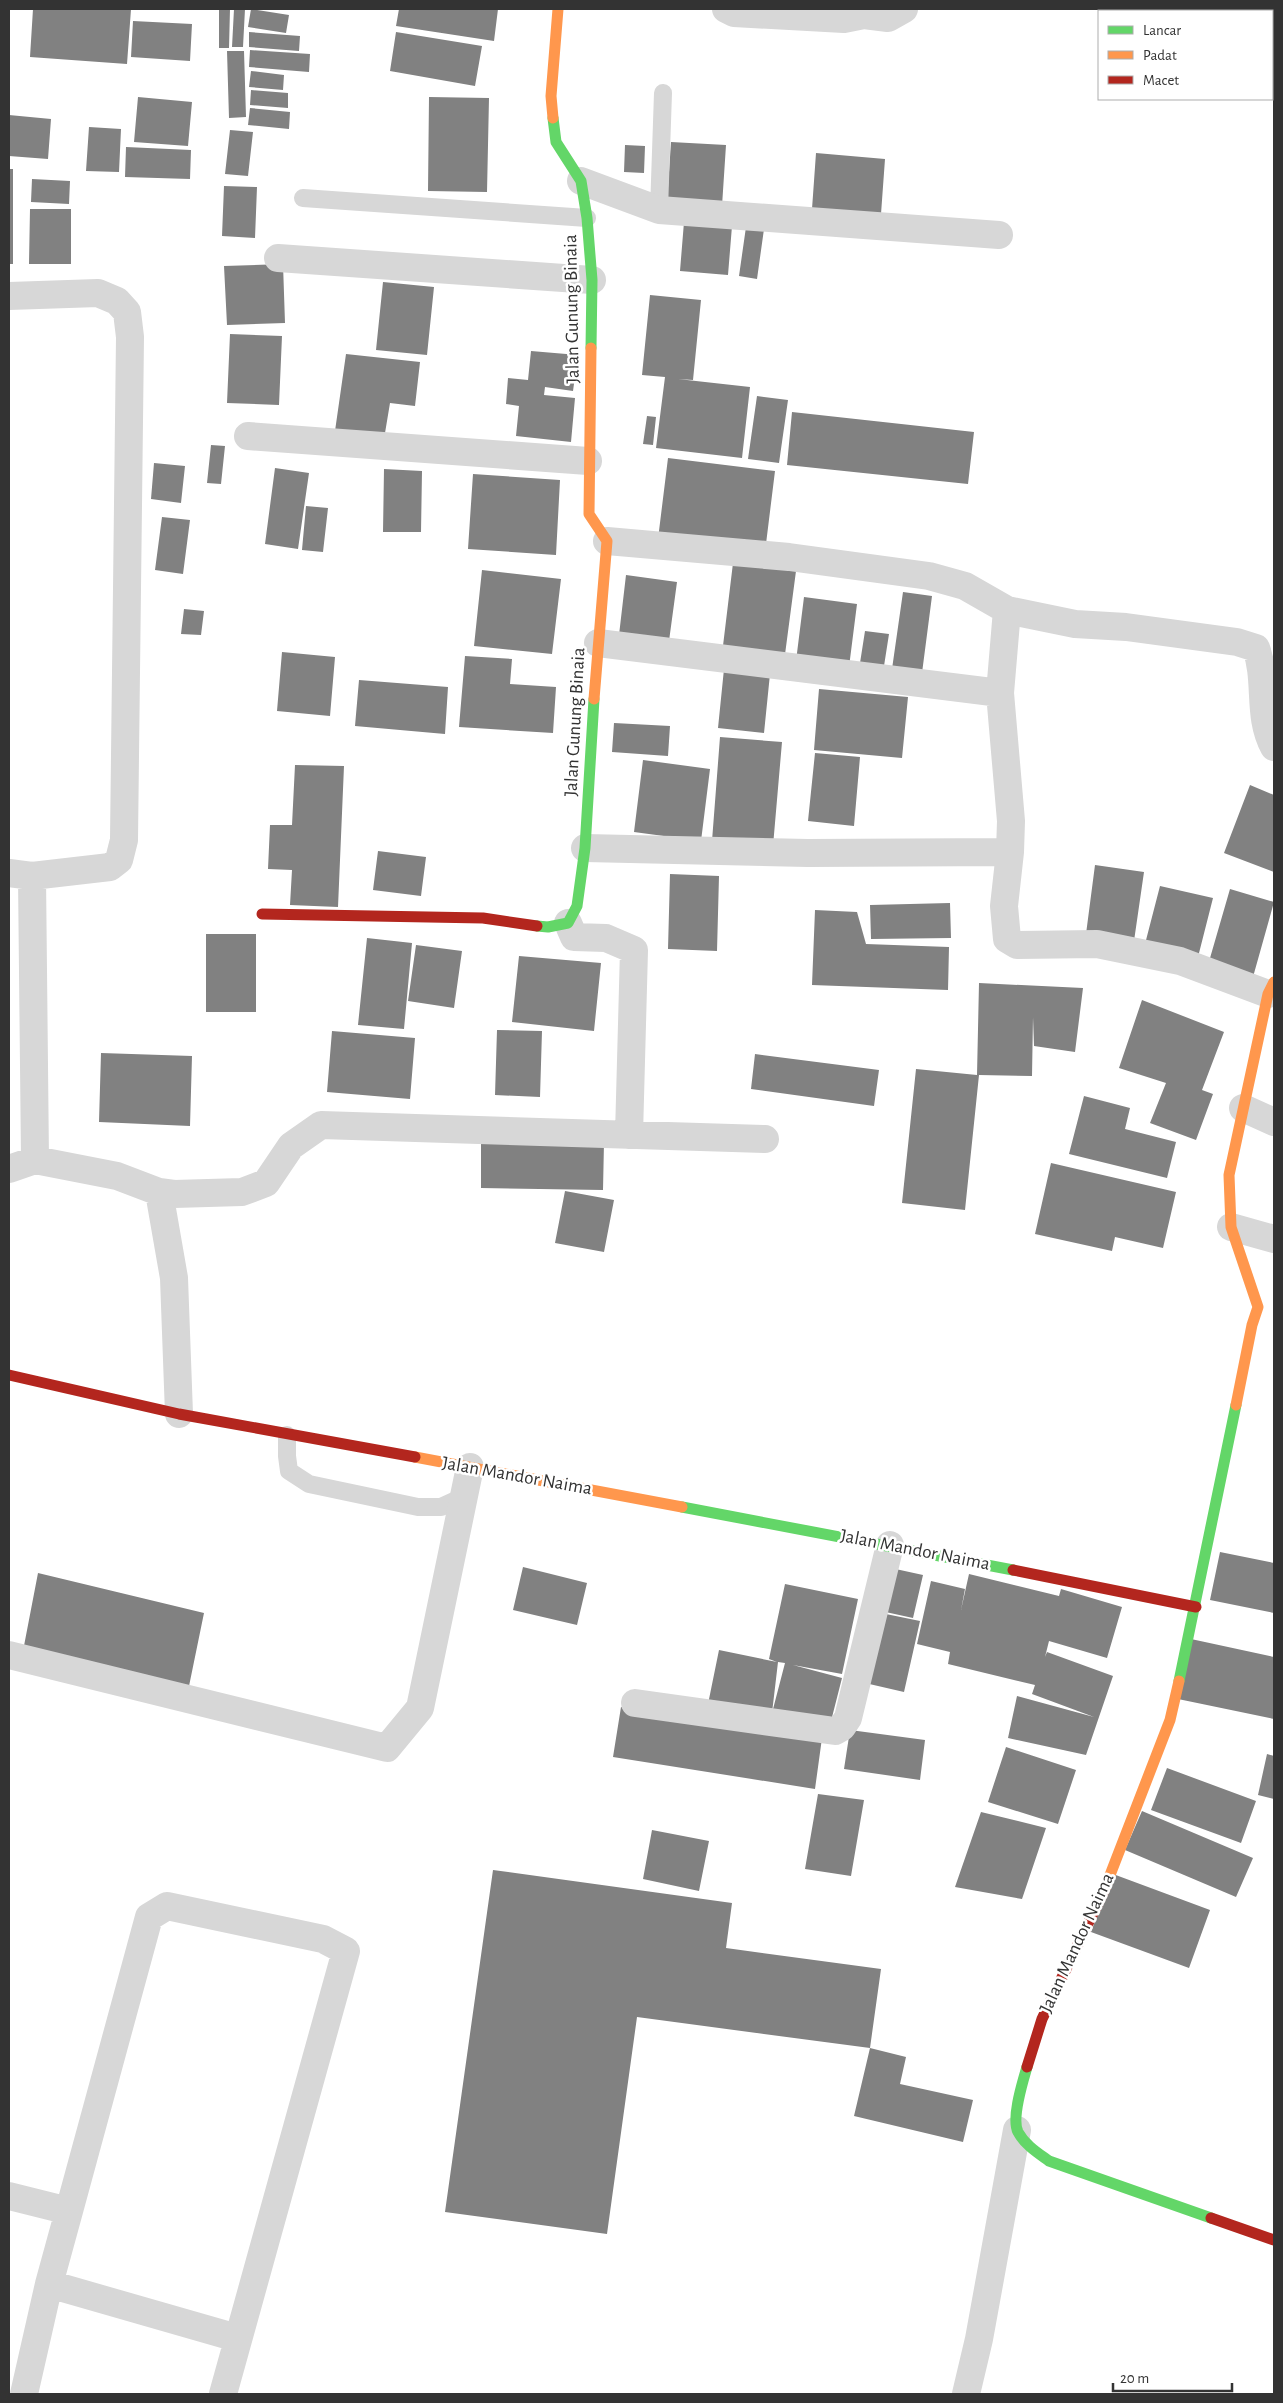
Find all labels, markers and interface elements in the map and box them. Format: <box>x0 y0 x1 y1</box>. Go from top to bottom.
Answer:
legend <box>1098 10 1273 100</box>
text: Lancar <box>1143 23 1181 38</box>
text: Padat <box>1143 48 1177 63</box>
text: Macet <box>1143 73 1179 88</box>
street label: Jalan Gunung Binaia <box>561 234 583 384</box>
street label: Jalan Gunung Binaia <box>562 647 588 797</box>
street label: Jalan Mandor Naima <box>441 1453 594 1499</box>
street label: Jalan Mandor Naima <box>839 1526 992 1574</box>
street label: Jalan Mandor Naima <box>1036 1870 1118 2016</box>
scale bar <box>1113 2360 1232 2392</box>
text: 20 m <box>1120 2371 1149 2386</box>

